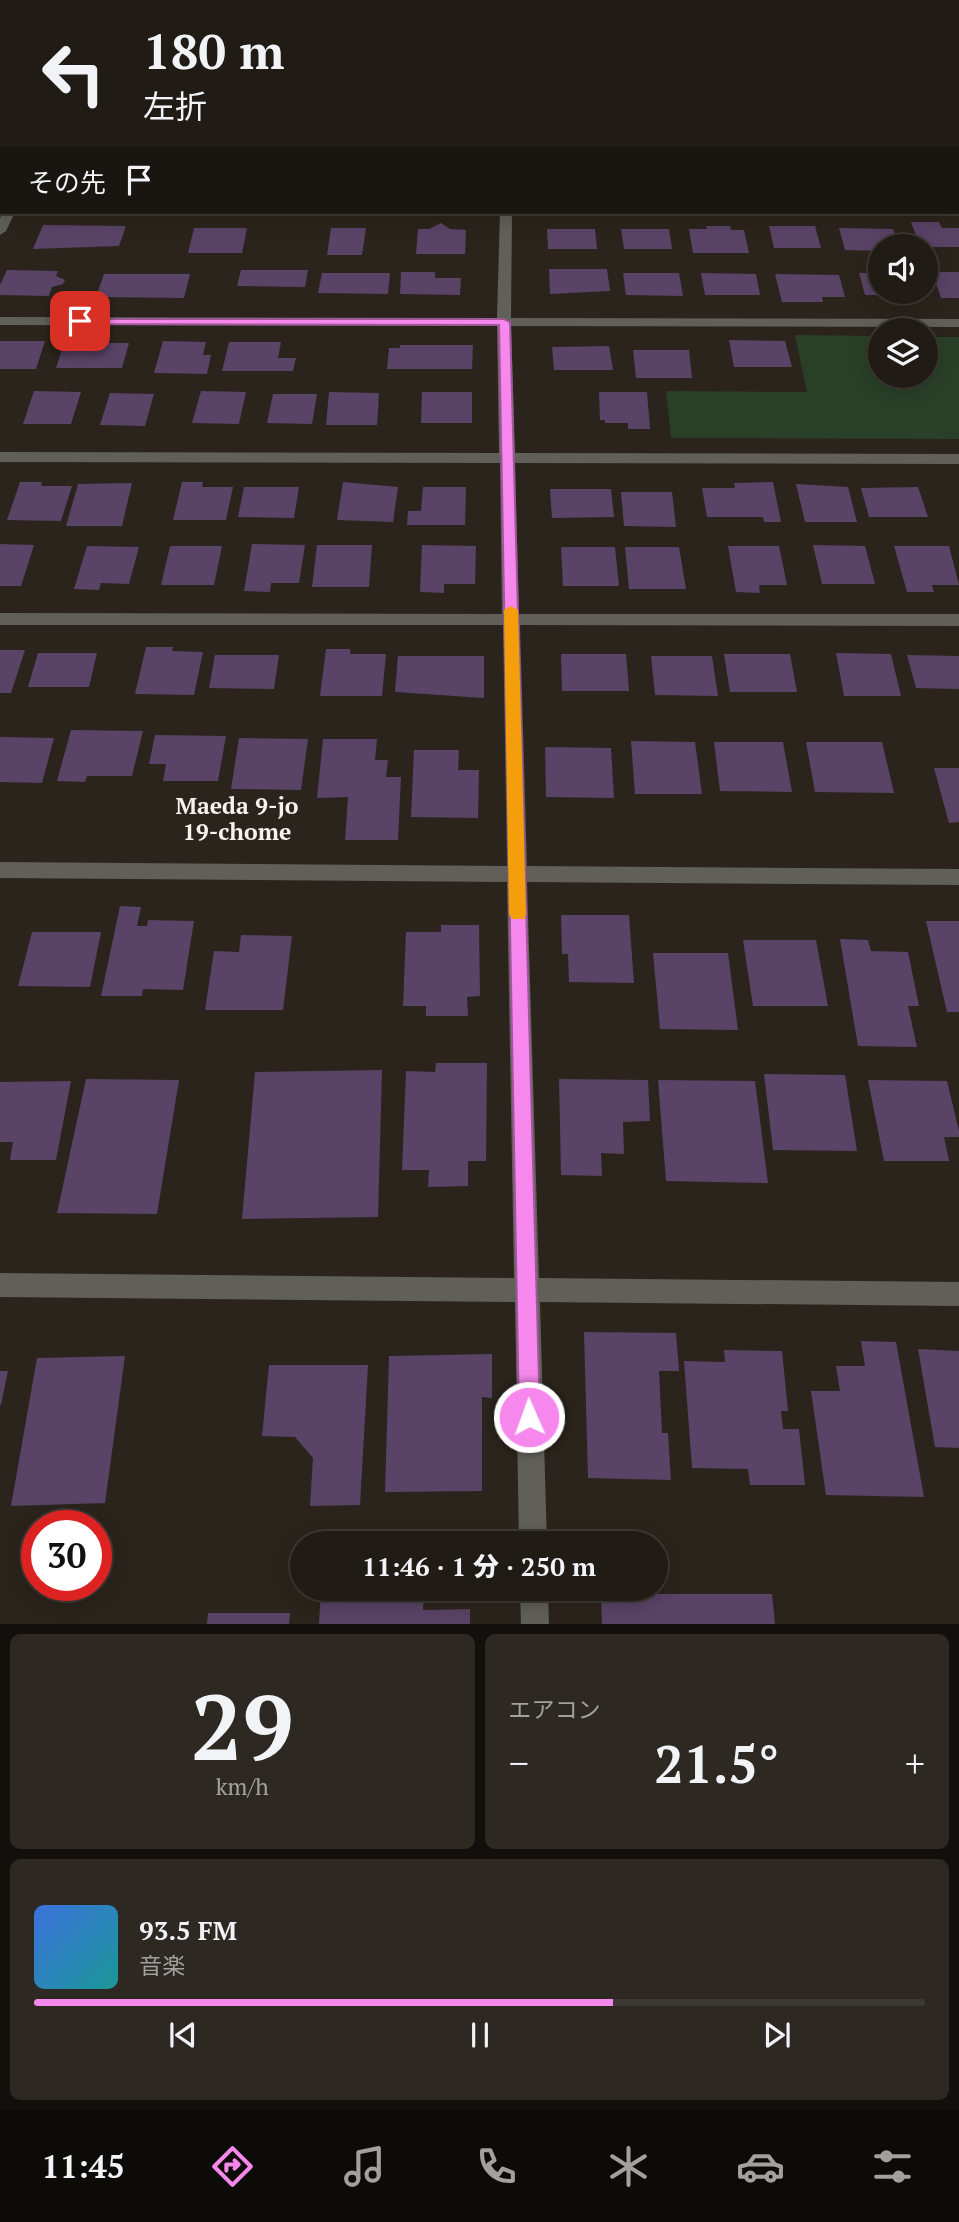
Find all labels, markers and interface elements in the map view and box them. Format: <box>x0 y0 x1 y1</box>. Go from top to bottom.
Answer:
text: 180 m <box>143 18 285 83</box>
icon: left <box>28 28 119 119</box>
text: 左折 <box>143 85 207 127</box>
icon: arrive <box>120 161 158 199</box>
text: その先 <box>28 165 106 199</box>
map controls <box>868 234 938 388</box>
button: sound <box>868 234 938 304</box>
pin <box>50 291 110 351</box>
icon: arrive <box>61 302 99 340</box>
button: layers <box>868 318 938 388</box>
district label: Maeda 9-jo 19-chome <box>176 790 298 847</box>
position arrow <box>492 1380 566 1454</box>
speed limit sign: 30 <box>21 1510 112 1601</box>
text: 11:46 · 1 分 · 250 m <box>362 1549 596 1583</box>
text: 29 <box>191 1665 294 1786</box>
text: エアコン <box>509 1694 601 1725</box>
text: 21.5° <box>654 1729 779 1798</box>
text: − <box>509 1738 529 1788</box>
text: + <box>905 1738 925 1788</box>
text: km/h <box>216 1771 269 1802</box>
text: 93.5 FM <box>139 1913 237 1947</box>
text: 音楽 <box>139 1950 185 1981</box>
icon: previous <box>164 2016 202 2054</box>
icon: pause <box>461 2016 499 2054</box>
icon: next <box>758 2016 796 2054</box>
icon: directions <box>208 2142 257 2191</box>
icon: music <box>340 2142 389 2191</box>
icon: phone <box>472 2142 521 2191</box>
icon: climate <box>604 2142 653 2191</box>
icon: car <box>736 2142 785 2191</box>
icon: filters <box>868 2142 917 2191</box>
text: 11:45 <box>42 2145 125 2187</box>

